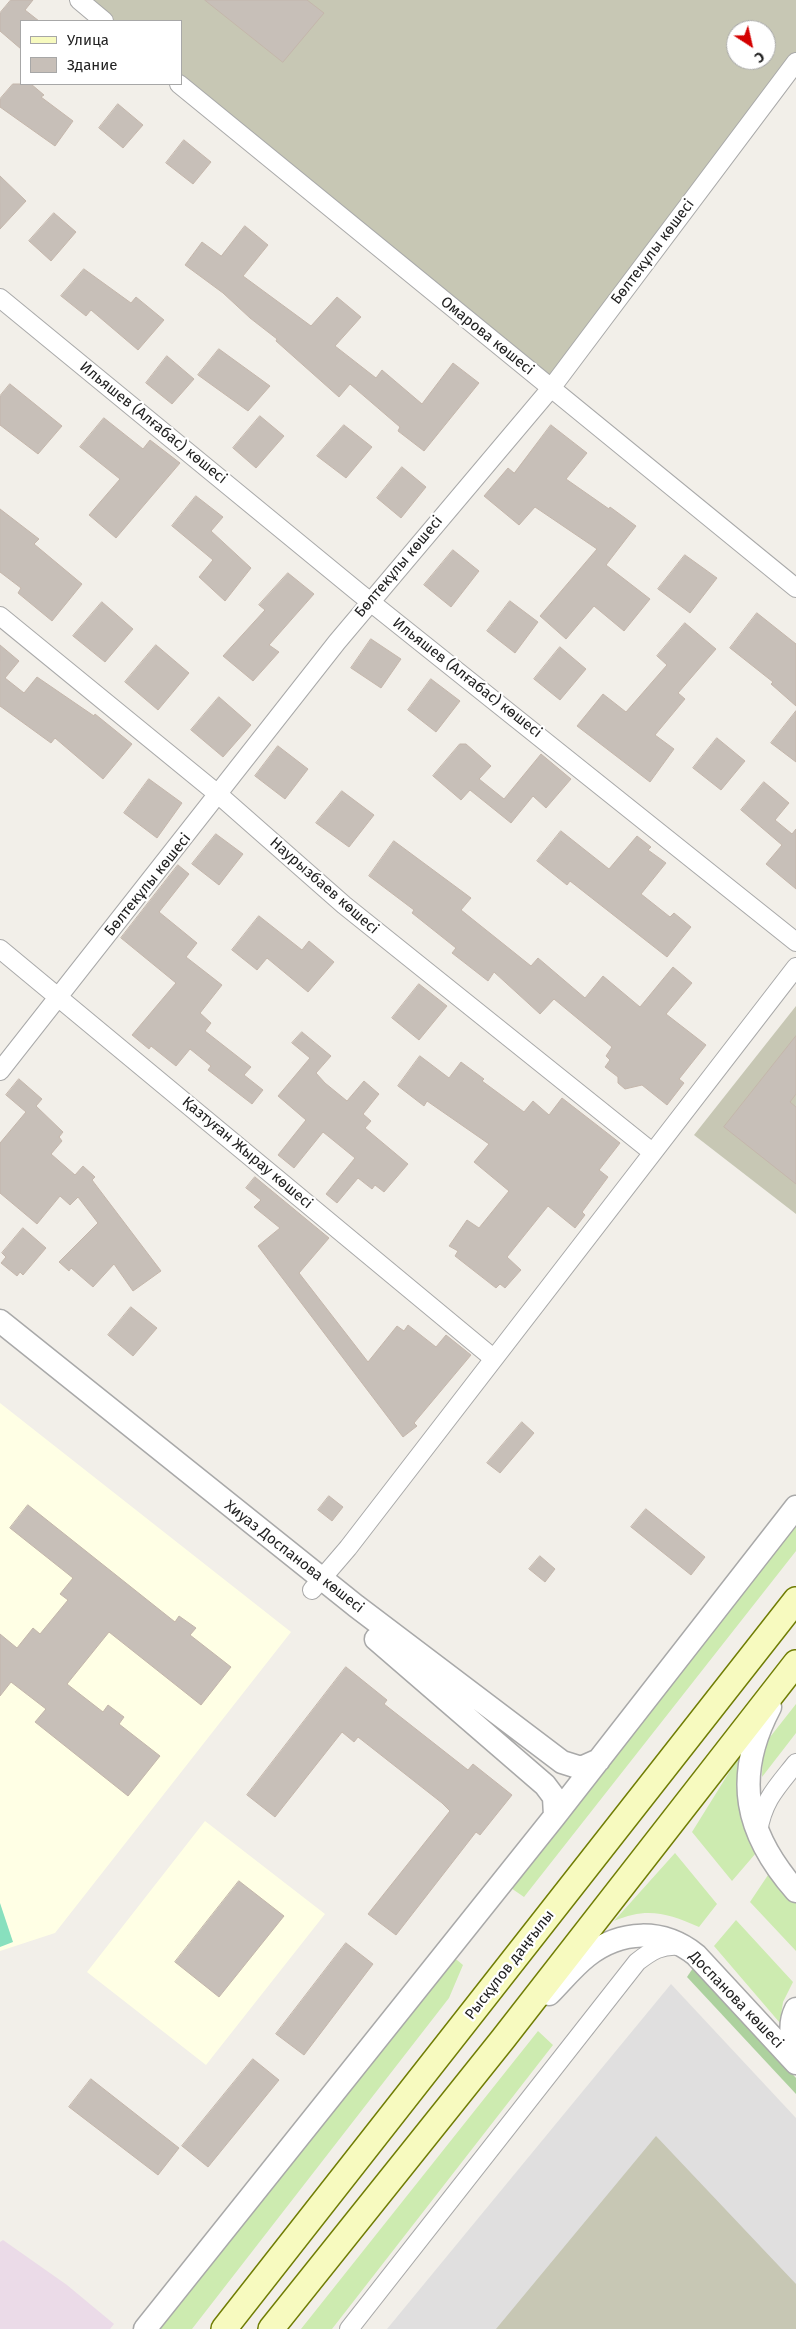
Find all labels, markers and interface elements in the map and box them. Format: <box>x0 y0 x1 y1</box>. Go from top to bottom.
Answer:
legend <box>20 20 182 85</box>
north arrow <box>726 20 776 70</box>
text: Улица <box>67 31 109 49</box>
text: С <box>751 48 767 66</box>
text: Здание <box>67 56 117 74</box>
street label: Бөлтекұлы көшесі <box>608 196 698 308</box>
street label: Омарова көшесі <box>437 293 537 379</box>
street label: Ильяшев (Алғабас) көшесі <box>76 358 230 488</box>
street label: Бөлтекұлы көшесі <box>351 513 447 621</box>
street label: Ильяшев (Алғабас) көшесі <box>389 614 545 742</box>
street label: Бөлтекұлы көшесі <box>101 830 195 940</box>
street label: Наурызбаев көшесі <box>266 834 382 938</box>
street label: Қазтуған Жырау көшесі <box>178 1093 316 1213</box>
street label: Хиуаз Доспанова көшесі <box>221 1497 367 1617</box>
street label: Рысқұлов даңғылы <box>462 1907 558 2023</box>
street label: Доспанова көшесі <box>685 1948 787 2052</box>

